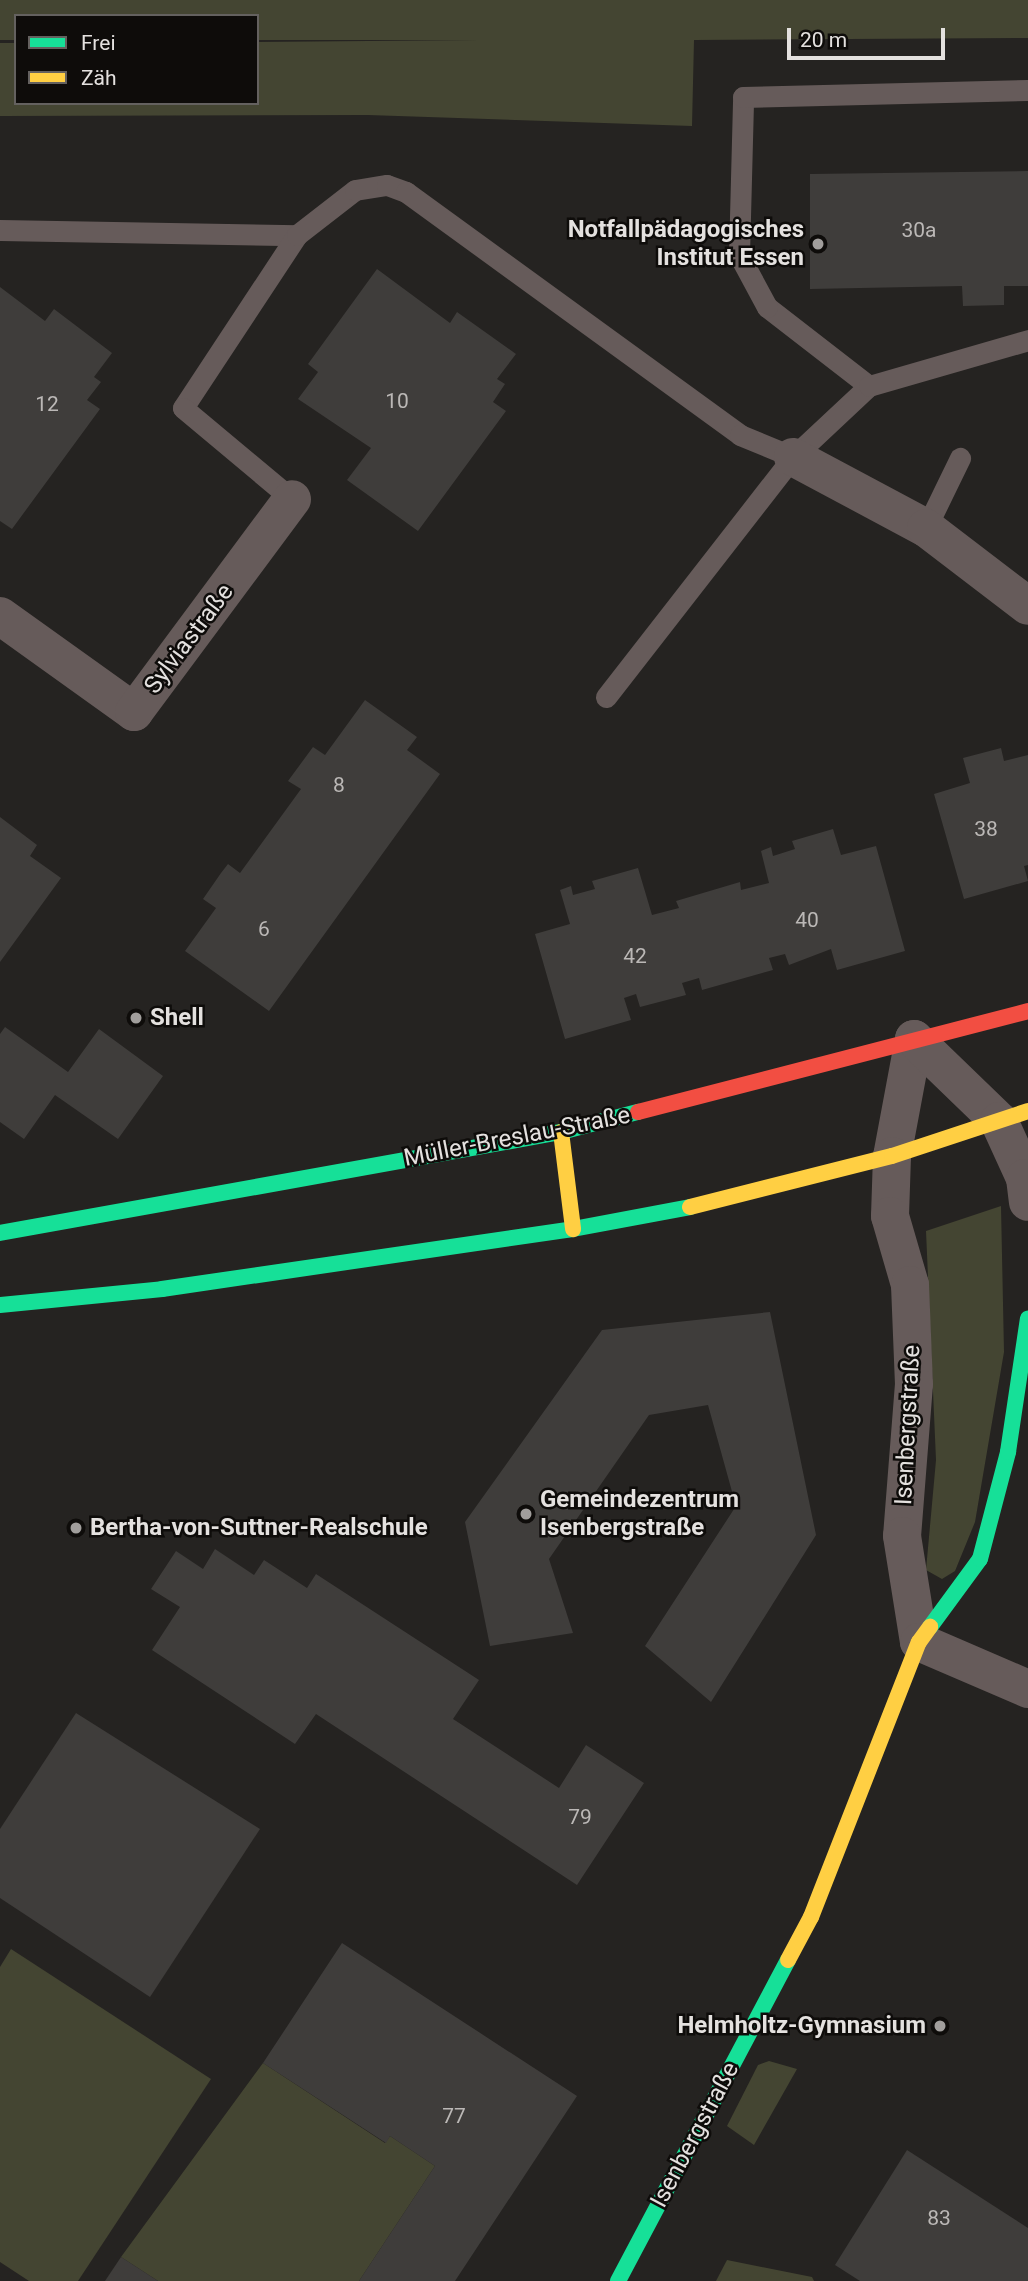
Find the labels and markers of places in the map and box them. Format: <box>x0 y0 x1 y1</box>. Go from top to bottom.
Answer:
place label: Notfallpädagogisches Institut Essen <box>568 216 804 272</box>
marker: Notfallpädagogisches Institut Essen <box>810 236 826 252</box>
place label: Shell <box>150 1004 204 1032</box>
marker: Shell <box>128 1010 144 1026</box>
place label: Gemeindezentrum Isenbergstraße <box>540 1486 739 1542</box>
marker: Gemeindezentrum Isenbergstraße <box>518 1506 534 1522</box>
place label: Bertha-von-Suttner-Realschule <box>90 1514 428 1542</box>
marker: Bertha-von-Suttner-Realschule <box>68 1520 84 1536</box>
place label: Helmholtz-Gymnasium <box>677 2012 926 2040</box>
marker: Helmholtz-Gymnasium <box>932 2018 948 2034</box>

